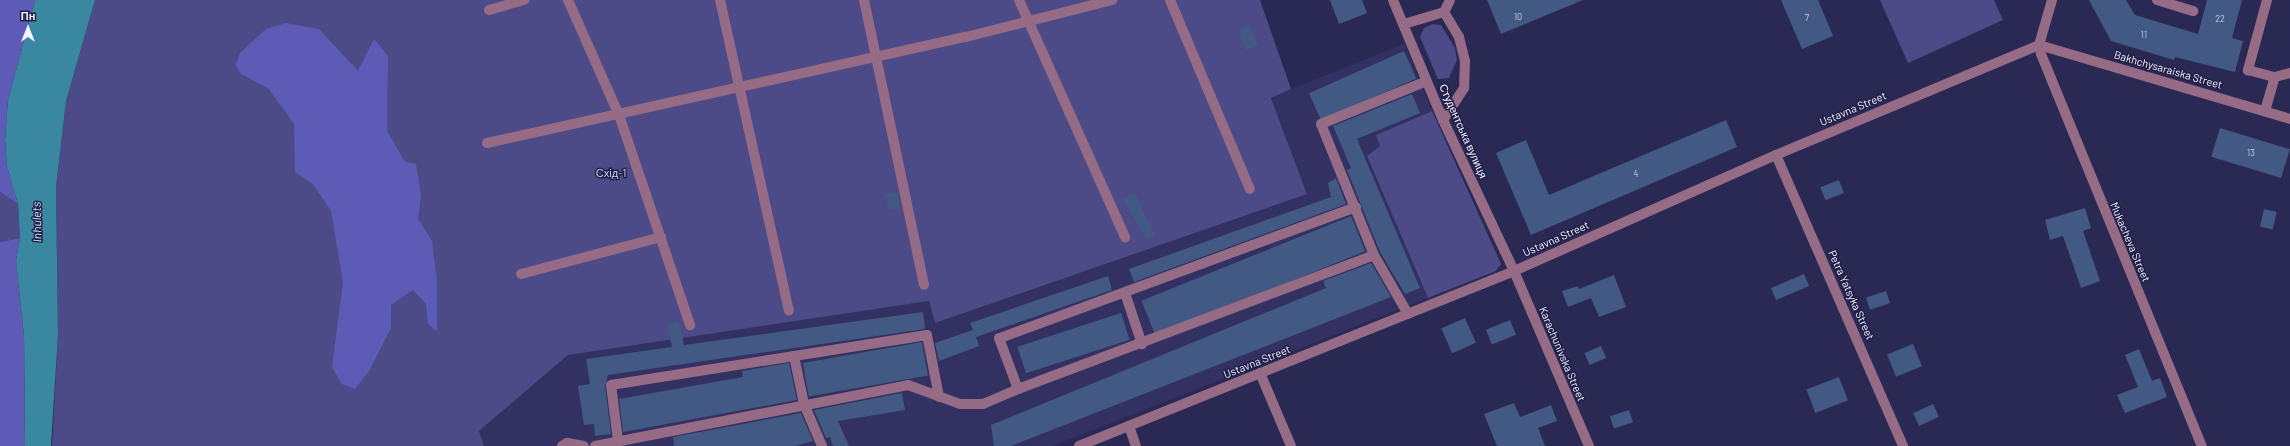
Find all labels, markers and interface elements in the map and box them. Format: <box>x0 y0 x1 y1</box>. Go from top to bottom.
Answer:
north arrow <box>8 8 48 48</box>
text: Пн <box>21 9 35 22</box>
house number: 10 <box>1514 12 1522 22</box>
house number: 7 <box>1805 13 1809 23</box>
house number: 22 <box>2215 14 2225 24</box>
house number: 11 <box>2141 30 2147 40</box>
street label: Bakhchysaraiska Street <box>2112 48 2224 92</box>
street label: Студентська вулиця <box>1436 82 1490 180</box>
street label: Ustavna Street <box>1818 89 1888 129</box>
house number: 13 <box>2247 148 2255 158</box>
park label: Схід-1 <box>596 166 626 180</box>
house number: 4 <box>1634 169 1638 179</box>
street label: Mukacheva Street <box>2107 200 2153 284</box>
water label: Inhulets <box>29 202 45 242</box>
street label: Ustavna Street <box>1521 219 1591 259</box>
street label: Petra Yatsyka Street <box>1825 248 1877 342</box>
street label: Karachunivska Street <box>1536 305 1588 403</box>
street label: Ustavna Street <box>1222 343 1292 381</box>

